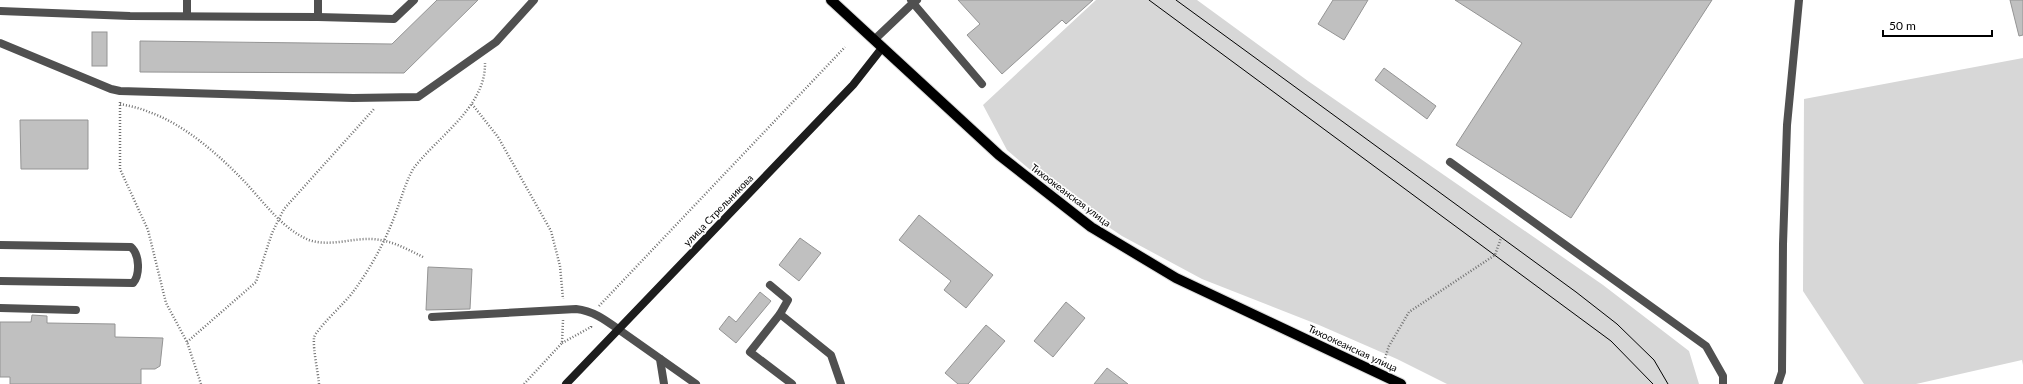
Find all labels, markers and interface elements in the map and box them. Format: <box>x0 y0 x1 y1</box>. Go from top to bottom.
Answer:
scale bar <box>1883 12 1992 38</box>
text: 50 m <box>1889 18 1916 33</box>
street label: Тихоокеанская улица <box>1029 161 1113 229</box>
street label: улица Стрельникова <box>681 172 755 248</box>
street label: Тихоокеанская улица <box>1306 322 1400 374</box>

